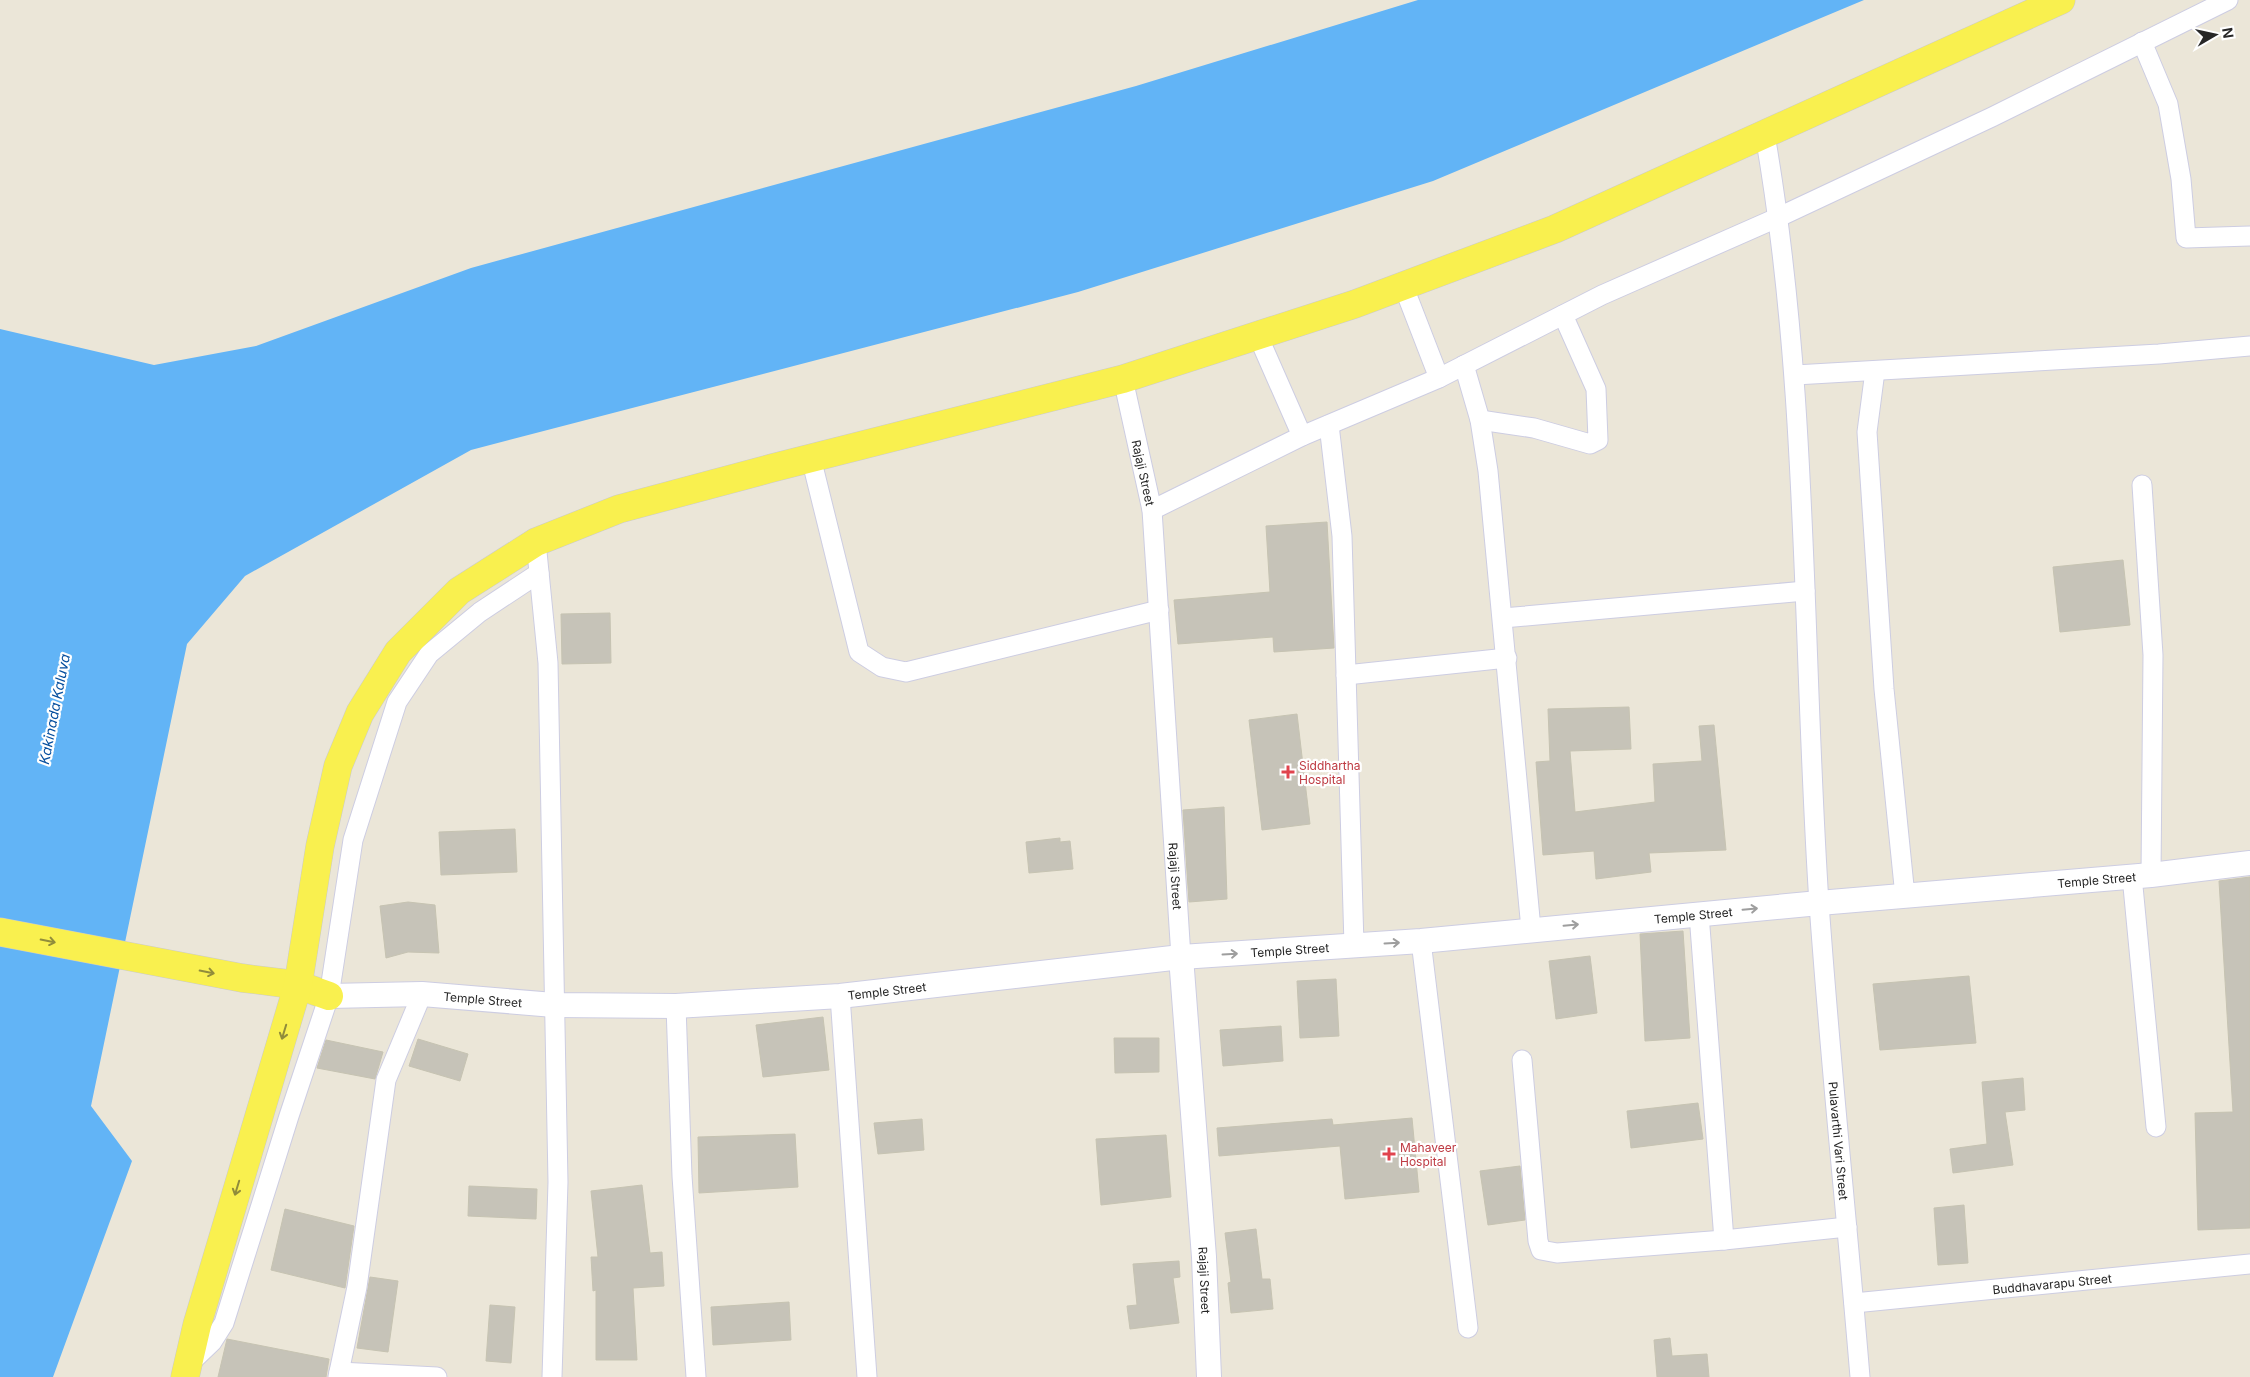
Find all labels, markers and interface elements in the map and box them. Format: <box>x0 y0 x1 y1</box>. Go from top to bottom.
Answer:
north arrow <box>2190 10 2240 60</box>
text: N <box>2219 26 2238 39</box>
street label: Rajaji Street <box>1129 438 1158 507</box>
water label: Kakinada Kaluva <box>35 652 73 766</box>
place label: Siddhartha Hospital <box>1299 758 1361 787</box>
marker: Siddhartha Hospital <box>1281 765 1295 779</box>
street label: Rajaji Street <box>1166 842 1185 910</box>
street label: Temple Street <box>2057 869 2137 890</box>
street label: Temple Street <box>1653 904 1733 926</box>
one-way arrow <box>1742 904 1758 914</box>
one-way arrow <box>1563 921 1579 930</box>
one-way arrow <box>39 937 55 946</box>
one-way arrow <box>1384 938 1400 947</box>
street label: Temple Street <box>1250 940 1330 960</box>
one-way arrow <box>1221 949 1237 958</box>
one-way arrow <box>199 967 215 977</box>
street label: Temple Street <box>847 979 927 1003</box>
street label: Temple Street <box>443 988 523 1010</box>
one-way arrow <box>278 1023 288 1039</box>
street label: Pulavarthi Vari Street <box>1826 1081 1852 1201</box>
place label: Mahaveer Hospital <box>1400 1140 1457 1169</box>
marker: Mahaveer Hospital <box>1382 1147 1396 1161</box>
one-way arrow <box>232 1179 242 1195</box>
street label: Rajaji Street <box>1196 1246 1214 1314</box>
street label: Buddhavarapu Street <box>1992 1270 2112 1297</box>

